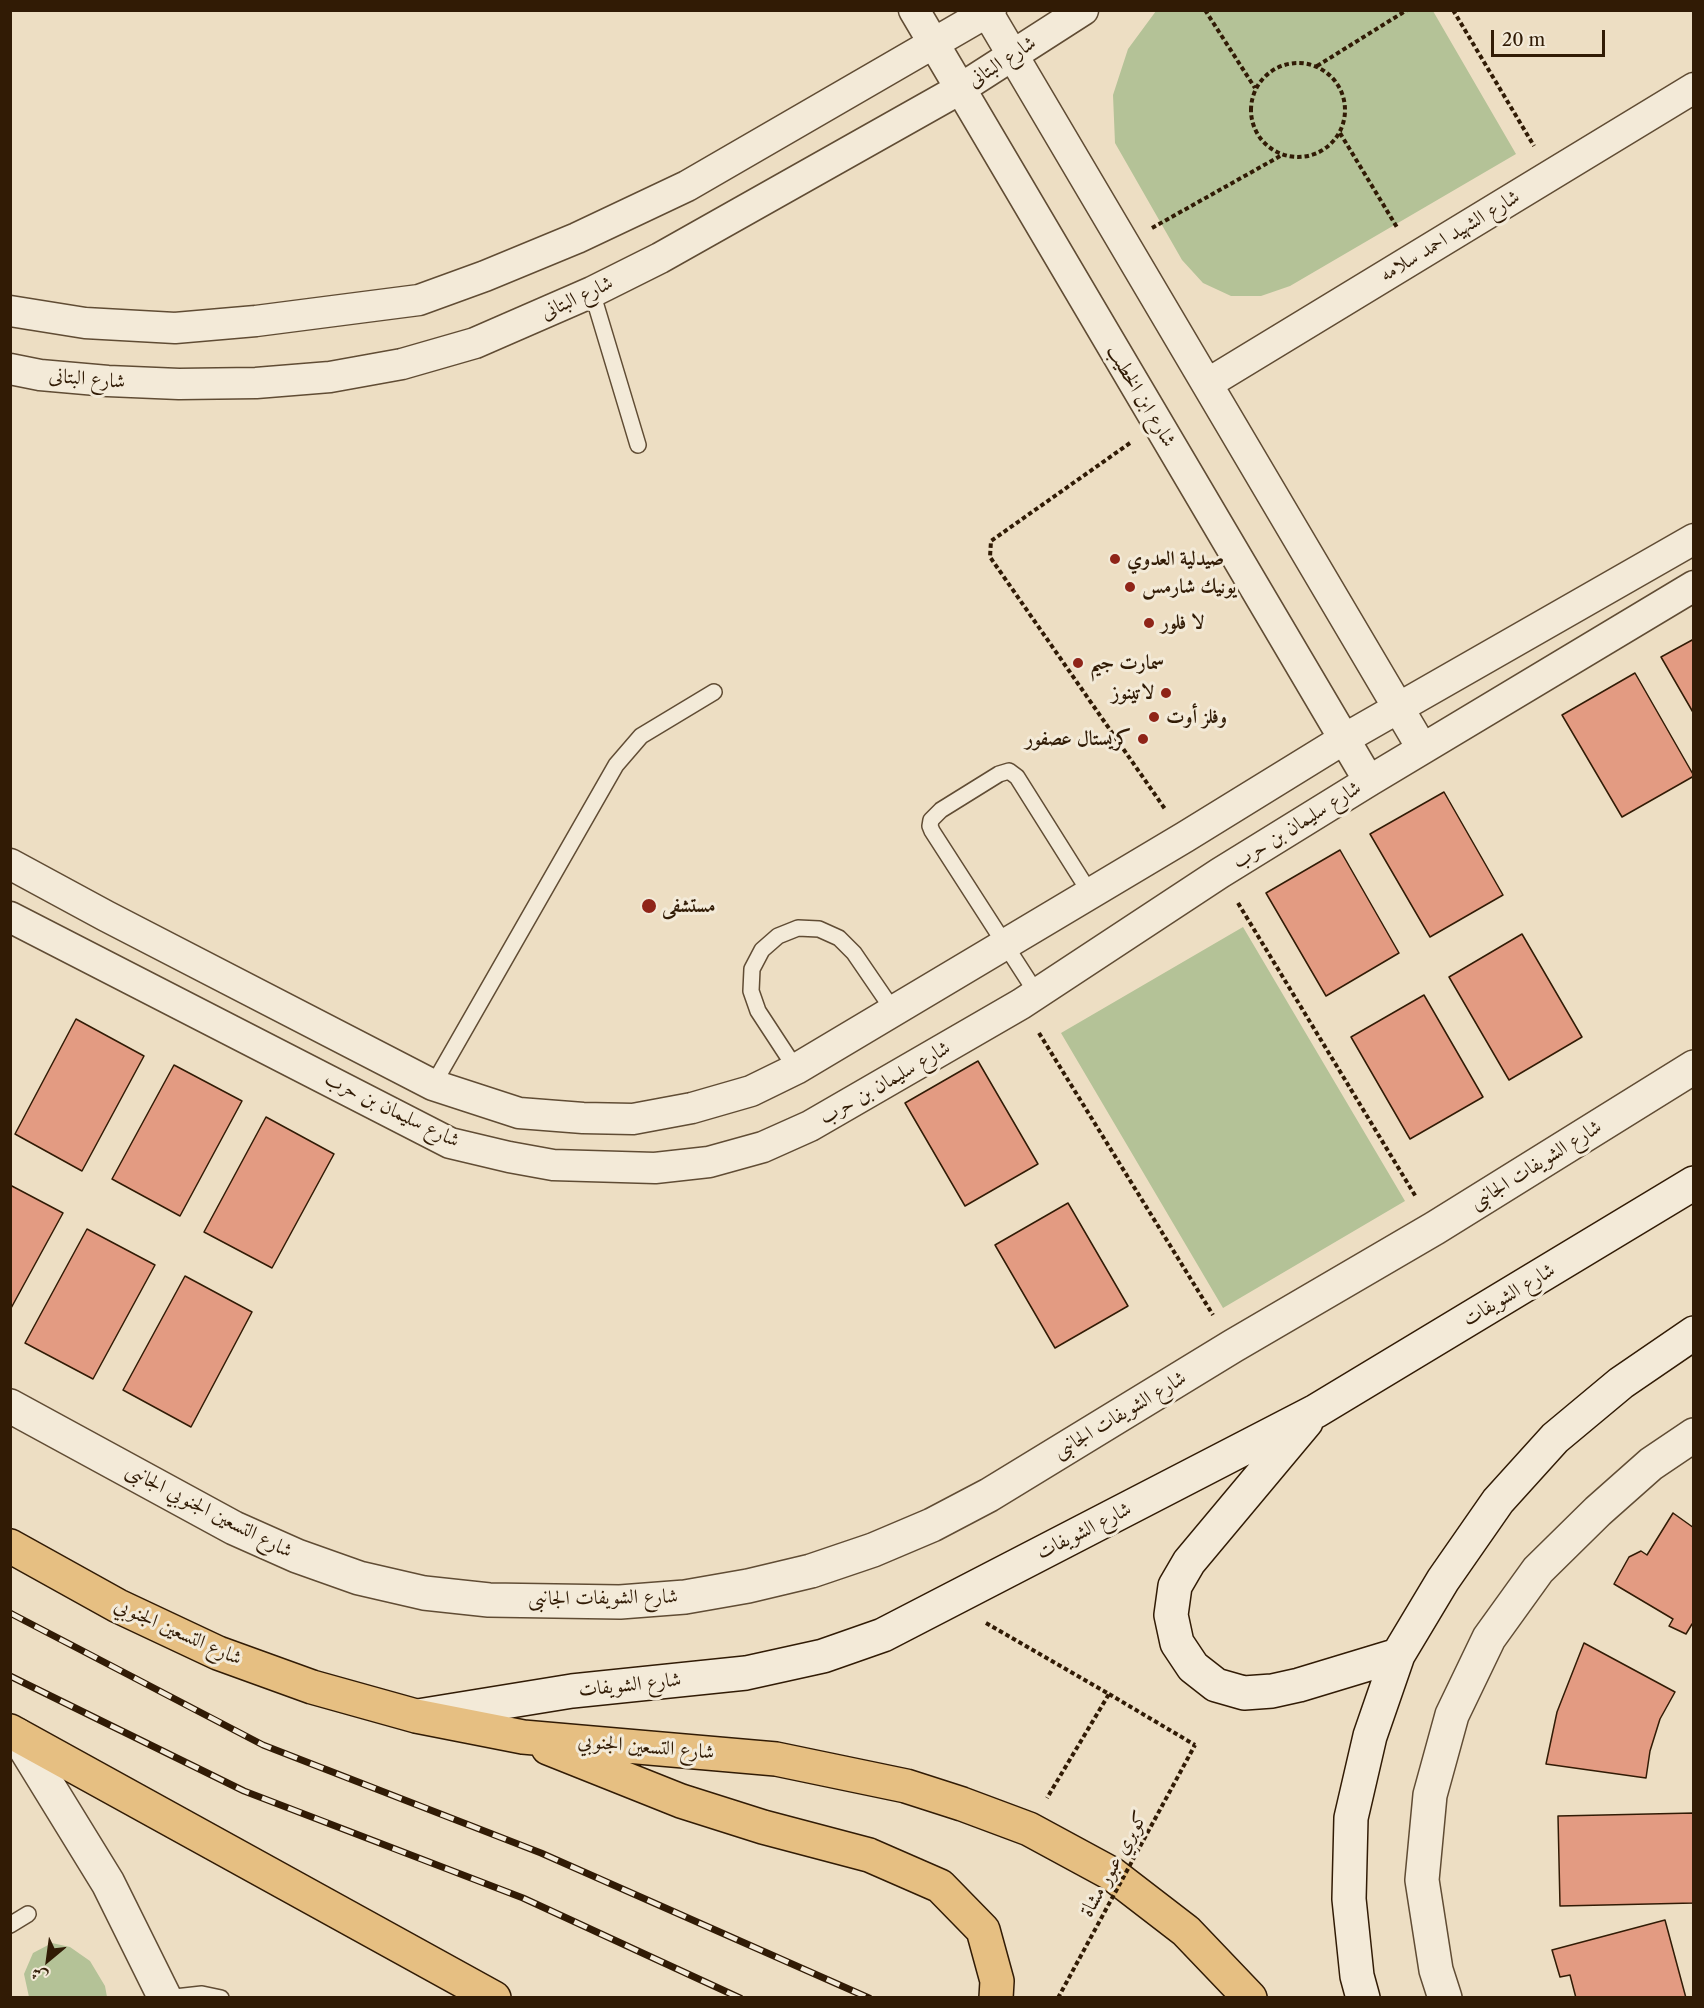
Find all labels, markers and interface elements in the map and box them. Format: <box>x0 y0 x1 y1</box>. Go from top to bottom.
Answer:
scale bar <box>1494 18 1608 56</box>
text: 20 m <box>1502 29 1545 51</box>
street label: شارع البتانى <box>963 31 1041 93</box>
street label: شارع الشهيد احمد سلامه <box>1376 185 1524 287</box>
street label: شارع البتانى <box>537 271 617 325</box>
street label: شارع ابن الخطيب <box>1101 340 1181 452</box>
street label: شارع البتانى <box>48 364 126 394</box>
place label: صيدلية العدوي <box>1127 547 1224 571</box>
marker: صيدلية العدوي <box>1108 552 1122 566</box>
place label: يونيك شارمس <box>1142 575 1236 599</box>
marker: يونيك شارمس <box>1123 580 1137 594</box>
place label: لا فلور <box>1161 611 1204 635</box>
marker: لا فلور <box>1142 616 1156 630</box>
place label: سمارت جيم <box>1090 651 1164 675</box>
marker: سمارت جيم <box>1071 656 1085 670</box>
place label: لاتينوز <box>1112 681 1154 705</box>
marker: لاتينوز <box>1159 686 1173 700</box>
place label: وفلز أوت <box>1166 705 1227 729</box>
marker: وفلز أوت <box>1147 710 1161 724</box>
place label: كريستال عصفور <box>1025 727 1131 751</box>
marker: كريستال عصفور <box>1136 732 1150 746</box>
street label: شارع سليمان بن حرب <box>1228 776 1366 874</box>
place label: مستشفى <box>662 894 715 918</box>
marker: مستشفى <box>640 897 658 915</box>
street label: شارع سليمان بن حرب <box>815 1036 955 1130</box>
street label: شارع سليمان بن حرب <box>321 1067 463 1153</box>
street label: شارع الشويفات الجانبى <box>1466 1115 1606 1215</box>
street label: شارع الشويفات <box>1459 1258 1559 1332</box>
street label: شارع الشويفات الجانبى <box>1049 1366 1191 1464</box>
street label: شارع التسعين الجنوبي الجانبى <box>121 1458 297 1564</box>
street label: شارع الشويفات <box>1033 1497 1135 1565</box>
street label: شارع الشويفات الجانبى <box>528 1585 678 1611</box>
street label: شارع التسعين الجنوبي <box>111 1593 245 1671</box>
street label: شارع الشويفات <box>578 1668 682 1702</box>
street label: شارع التسعين الجنوبي <box>577 1729 715 1765</box>
street label: كوبري عبور مشاة <box>1075 1807 1153 1921</box>
north arrow <box>18 1930 78 1990</box>
text: ش <box>27 1963 51 1988</box>

